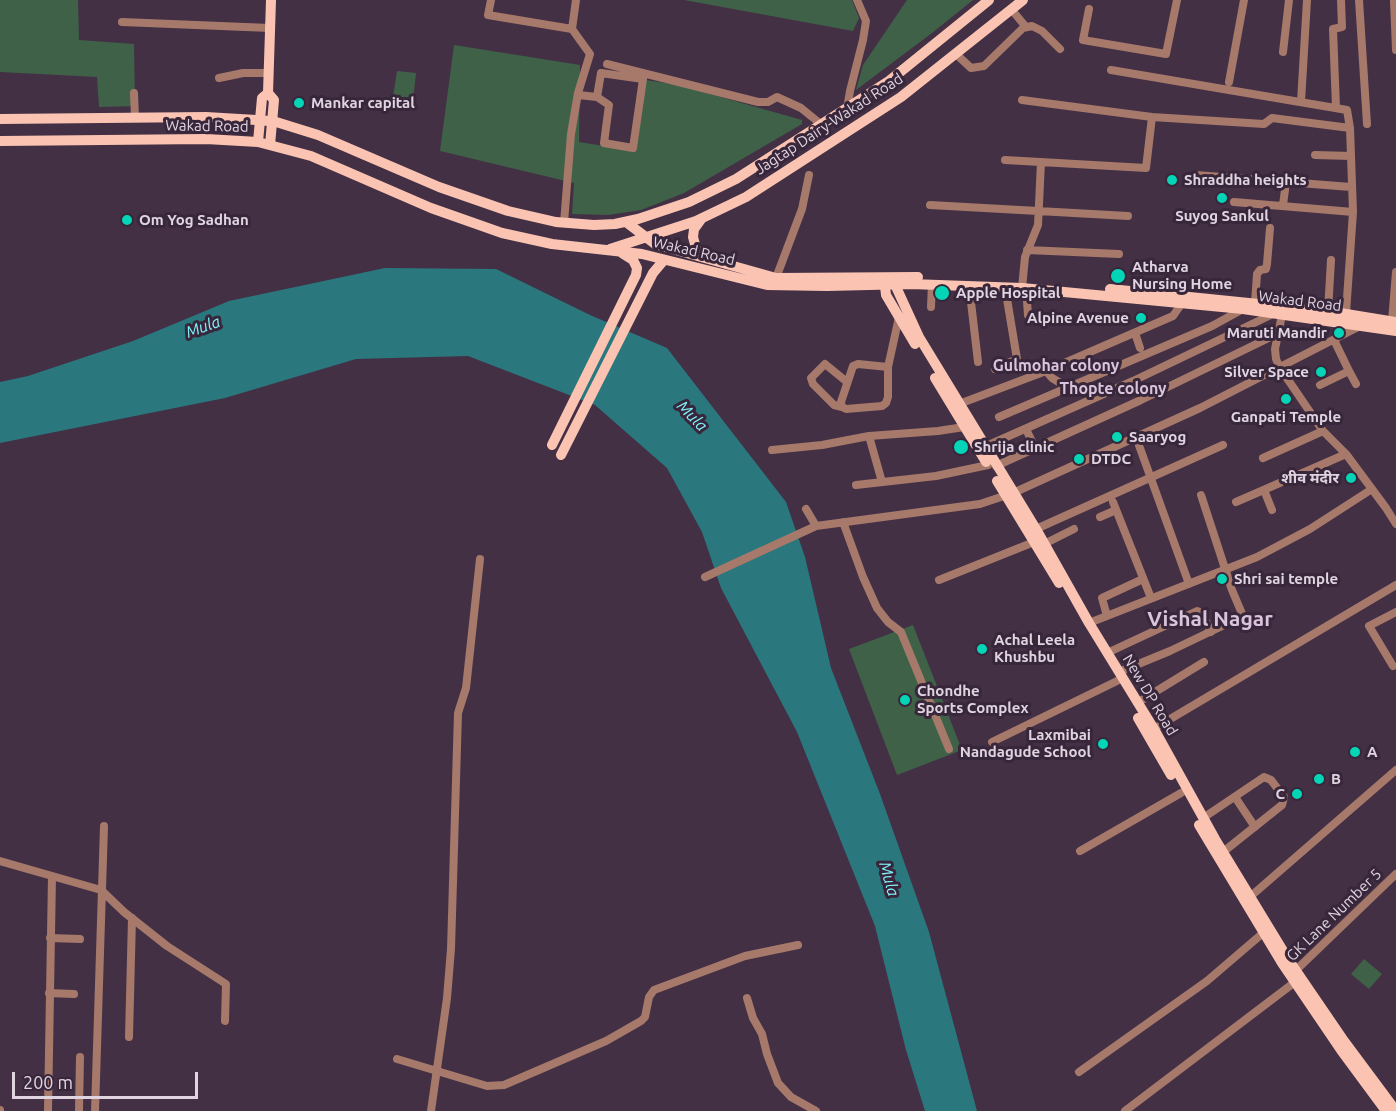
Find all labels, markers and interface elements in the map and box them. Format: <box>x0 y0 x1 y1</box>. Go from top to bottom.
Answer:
street label: Jagtap Dairy-Wakad Road <box>752 70 906 178</box>
place label: Mankar capital <box>311 94 415 112</box>
marker: Mankar capital <box>292 96 306 110</box>
street label: Wakad Road <box>165 116 249 136</box>
place label: Shraddha heights <box>1184 171 1307 189</box>
marker: Shraddha heights <box>1165 173 1179 187</box>
marker: Suyog Sankul <box>1215 191 1229 205</box>
place label: Suyog Sankul <box>1175 207 1269 225</box>
place label: Om Yog Sadhan <box>139 211 249 229</box>
marker: Om Yog Sadhan <box>120 213 134 227</box>
street label: Wakad Road <box>651 233 737 269</box>
place label: Atharva Nursing Home <box>1132 258 1232 293</box>
marker: Atharva Nursing Home <box>1109 267 1127 285</box>
marker: Apple Hospital <box>933 284 951 302</box>
place label: Apple Hospital <box>956 284 1060 302</box>
street label: Wakad Road <box>1258 287 1342 315</box>
place label: Alpine Avenue <box>1027 309 1129 327</box>
marker: Alpine Avenue <box>1134 311 1148 325</box>
water label: Mula <box>183 312 223 342</box>
place label: Maruti Mandir <box>1227 324 1327 342</box>
marker: Maruti Mandir <box>1332 326 1346 340</box>
district label: Gulmohar colony <box>993 356 1119 376</box>
place label: Silver Space <box>1224 363 1309 381</box>
marker: Silver Space <box>1314 365 1328 379</box>
district label: Thopte colony <box>1059 379 1167 399</box>
marker: Ganpati Temple <box>1279 392 1293 406</box>
water label: Mula <box>673 397 711 435</box>
place label: Ganpati Temple <box>1231 408 1341 426</box>
place label: Saaryog <box>1129 428 1186 446</box>
marker: Saaryog <box>1110 430 1124 444</box>
marker: Shrija clinic <box>952 438 970 456</box>
place label: Shrija clinic <box>974 438 1054 456</box>
place label: DTDC <box>1091 450 1131 468</box>
marker: DTDC <box>1072 452 1086 466</box>
place label: शीव मंदीर <box>1281 469 1339 487</box>
marker: शीव मंदीर <box>1344 471 1358 485</box>
place label: Shri sai temple <box>1234 570 1338 588</box>
marker: Shri sai temple <box>1215 572 1229 586</box>
district label: Vishal Nagar <box>1147 606 1273 632</box>
place label: Achal Leela Khushbu <box>994 631 1075 666</box>
marker: Achal Leela Khushbu <box>975 642 989 656</box>
street label: New DP Road <box>1119 651 1181 739</box>
place label: Chondhe Sports Complex <box>917 682 1029 717</box>
marker: Chondhe Sports Complex <box>898 693 912 707</box>
place label: Laxmibai Nandagude School <box>960 726 1091 761</box>
marker: Laxmibai Nandagude School <box>1096 737 1110 751</box>
place label: A <box>1367 743 1378 761</box>
marker: A <box>1348 745 1362 759</box>
place label: B <box>1331 770 1341 788</box>
marker: B <box>1312 772 1326 786</box>
place label: C <box>1275 785 1285 803</box>
marker: C <box>1290 787 1304 801</box>
water label: Mula <box>875 859 903 899</box>
street label: GK Lane Number 5 <box>1283 865 1385 965</box>
scale bar <box>15 1060 201 1098</box>
text: 200 m <box>23 1072 73 1092</box>

